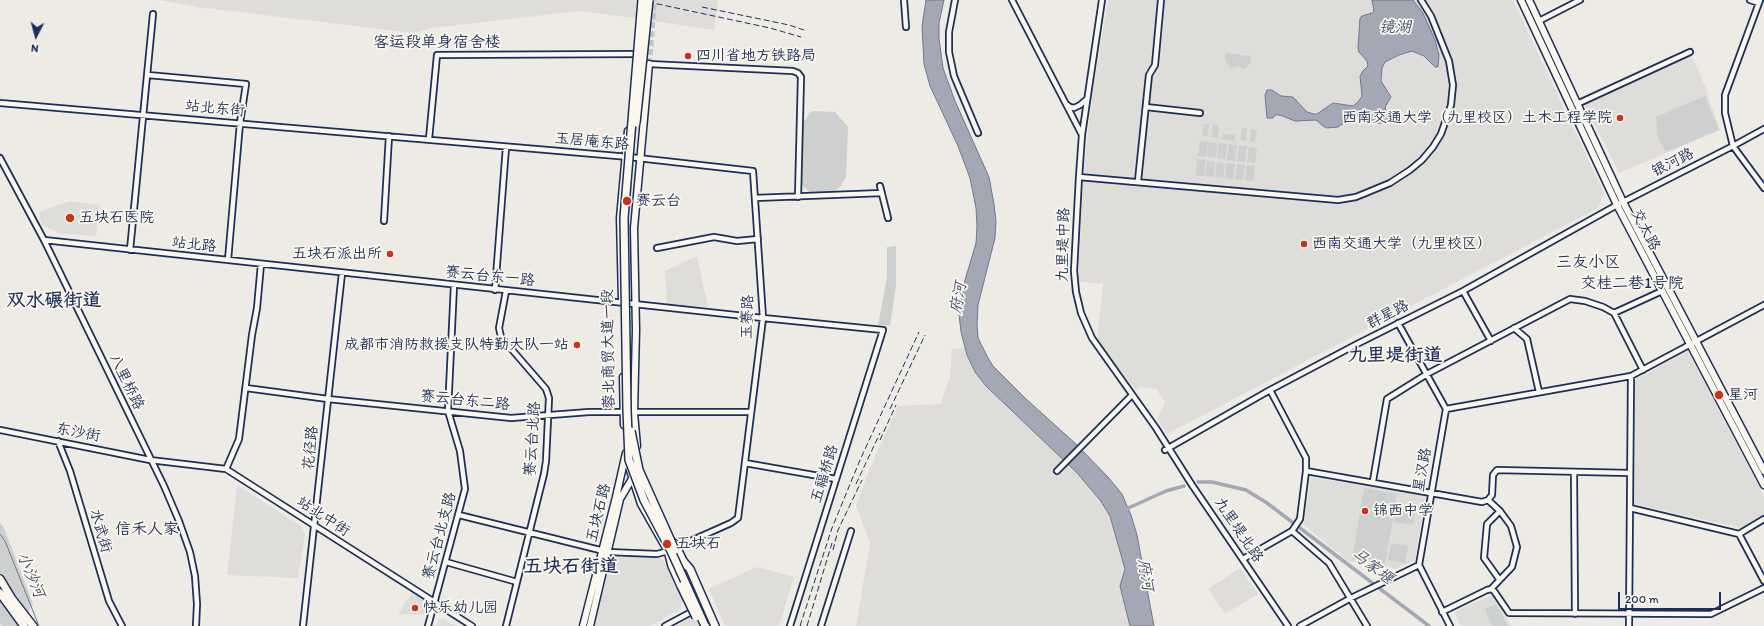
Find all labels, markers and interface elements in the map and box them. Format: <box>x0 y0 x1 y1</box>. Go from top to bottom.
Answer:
north arrow <box>16 16 56 56</box>
water label: 镜湖 <box>1379 18 1411 38</box>
district label: 客运段单身宿舍楼 <box>373 33 501 53</box>
text: N <box>30 42 39 55</box>
place label: 四川省地方铁路局 <box>696 47 816 65</box>
marker: 四川省地方铁路局 <box>683 51 693 61</box>
street label: 站北东街 <box>184 97 246 121</box>
place label: 西南交通大学（九里校区）土木工程学院 <box>1342 109 1612 127</box>
marker: 西南交通大学（九里校区）土木工程学院 <box>1615 113 1625 123</box>
street label: 玉居庵东路 <box>554 130 630 154</box>
street label: 银河路 <box>1649 145 1697 181</box>
place label: 赛云台 <box>636 192 681 210</box>
marker: 赛云台 <box>621 195 633 207</box>
street label: 交大路 <box>1626 206 1664 254</box>
street label: 九里堤中路 <box>1054 207 1074 283</box>
place label: 五块石医院 <box>79 209 154 227</box>
marker: 五块石医院 <box>64 212 76 224</box>
street label: 站北路 <box>171 234 217 256</box>
place label: 西南交通大学（九里校区） <box>1312 235 1492 253</box>
marker: 西南交通大学（九里校区） <box>1299 239 1309 249</box>
place label: 五块石派出所 <box>292 245 382 263</box>
marker: 五块石派出所 <box>385 249 395 259</box>
district label: 三友小区 <box>1556 253 1620 273</box>
street label: 赛云台东一路 <box>444 263 536 291</box>
district label: 交桂二巷1号院 <box>1580 274 1684 294</box>
water label: 府河 <box>947 281 971 315</box>
street label: 蓉北商贸大道一段 <box>599 289 619 409</box>
district label: 双水碾街道 <box>7 290 101 312</box>
street label: 玉赛路 <box>738 294 758 340</box>
street label: 群星路 <box>1364 297 1412 333</box>
place label: 成都市消防救援支队特勤大队一站 <box>344 336 569 354</box>
marker: 成都市消防救援支队特勤大队一站 <box>572 340 582 350</box>
district label: 九里堤街道 <box>1348 345 1442 367</box>
street label: 八里桥路 <box>105 351 147 413</box>
place label: 星河 <box>1728 386 1758 404</box>
street label: 赛云台东二路 <box>419 387 511 415</box>
marker: 星河 <box>1713 389 1725 401</box>
street label: 赛云台北路 <box>521 401 545 477</box>
street label: 东沙街 <box>54 420 102 446</box>
street label: 花径路 <box>300 425 322 471</box>
street label: 五福桥路 <box>808 443 842 505</box>
street label: 星汉路 <box>1410 446 1436 494</box>
street label: 五块石路 <box>583 482 615 544</box>
street label: 赛云台北支路 <box>420 490 460 582</box>
street label: 站北中街 <box>293 493 353 541</box>
street label: 九里堤北路 <box>1210 494 1266 566</box>
place label: 锦西中学 <box>1373 502 1433 520</box>
marker: 锦西中学 <box>1360 506 1370 516</box>
street label: 水武街 <box>85 507 115 555</box>
district label: 信禾人家 <box>115 520 179 540</box>
place label: 五块石 <box>676 535 721 553</box>
marker: 五块石 <box>661 538 673 550</box>
water label: 马家堰 <box>1347 545 1397 589</box>
water label: 小沙河 <box>12 549 48 601</box>
district label: 五块石街道 <box>524 556 618 578</box>
water label: 府河 <box>1133 558 1157 592</box>
scale bar <box>1620 584 1723 610</box>
text: 200 m <box>1625 592 1659 606</box>
place label: 快乐幼儿园 <box>423 599 498 617</box>
marker: 快乐幼儿园 <box>410 603 420 613</box>

